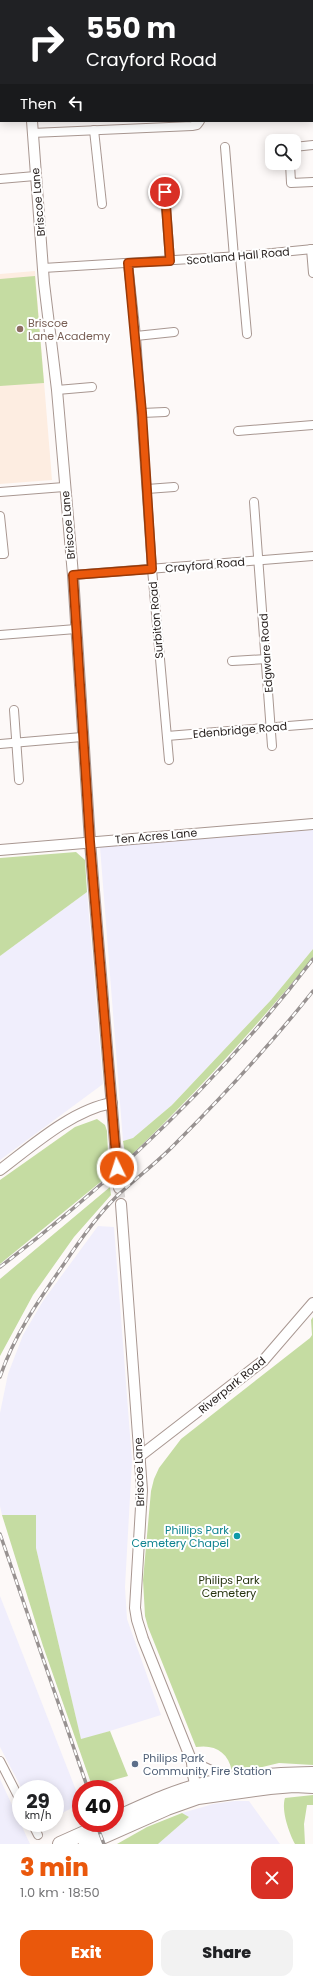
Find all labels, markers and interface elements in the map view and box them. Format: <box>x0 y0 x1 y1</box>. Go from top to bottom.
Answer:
text: 550 m <box>86 9 176 48</box>
icon: right <box>20 16 72 68</box>
text: Crayford Road <box>86 47 217 72</box>
icon: left <box>65 92 87 114</box>
text: Then <box>20 93 57 114</box>
map controls <box>265 134 301 170</box>
button: search <box>265 134 301 170</box>
street label: Briscoe Lane <box>27 167 49 237</box>
pin <box>148 175 182 209</box>
icon: arrive <box>154 181 176 203</box>
street label: Scotland Hall Road <box>186 244 290 268</box>
place label: Briscoe Lane Academy <box>28 315 111 344</box>
marker: Briscoe Lane Academy <box>15 324 25 334</box>
street label: Briscoe Lane <box>57 490 79 560</box>
street label: Crayford Road <box>164 554 246 576</box>
street label: Surbiton Road <box>145 581 167 659</box>
street label: Edgware Road <box>255 613 277 693</box>
street label: Edenbridge Road <box>192 718 288 742</box>
street label: Ten Acres Lane <box>114 824 198 848</box>
position arrow <box>96 1147 138 1189</box>
street label: Riverpark Road <box>195 1353 269 1417</box>
street label: Briscoe Lane <box>130 1437 148 1507</box>
place label: Phillips Park Cemetery Chapel <box>132 1522 229 1551</box>
marker: Phillips Park Cemetery Chapel <box>232 1531 242 1541</box>
park label: Philips Park Cemetery <box>198 1572 260 1601</box>
place label: Philips Park Community Fire Station <box>143 1750 272 1779</box>
marker: Philips Park Community Fire Station <box>130 1759 140 1769</box>
speed limit sign: 40 <box>72 1780 124 1832</box>
text: 29 <box>26 1787 50 1815</box>
text: km/h <box>25 1808 51 1823</box>
text: 3 min <box>20 1851 89 1884</box>
button: close <box>251 1857 293 1899</box>
text: 1.0 km · 18:50 <box>20 1883 100 1902</box>
button: Exit <box>20 1930 153 1976</box>
button: Share <box>161 1930 293 1976</box>

